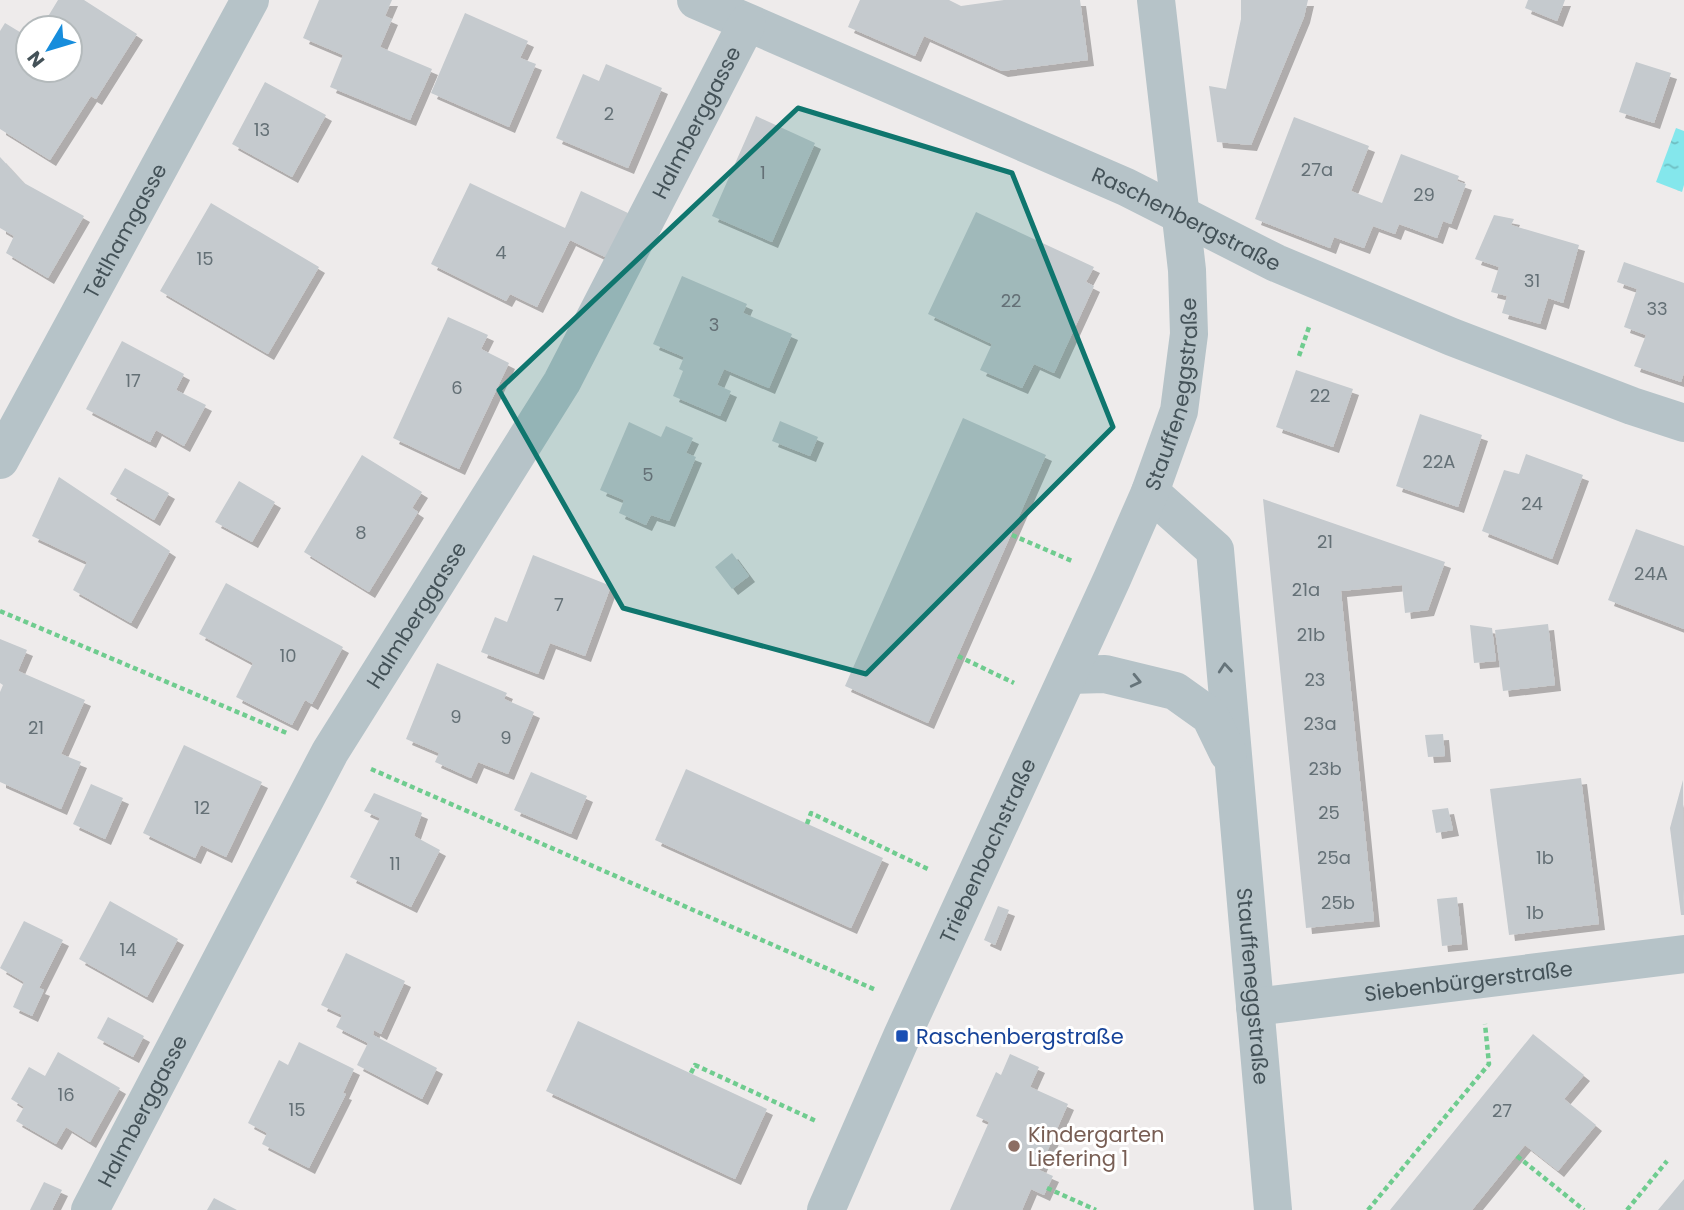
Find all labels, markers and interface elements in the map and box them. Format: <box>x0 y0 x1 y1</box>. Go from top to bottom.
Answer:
north arrow <box>14 14 84 84</box>
street label: Halmberggasse <box>644 41 747 204</box>
text: N <box>21 45 51 73</box>
house number: 2 <box>604 101 614 126</box>
house number: 13 <box>254 117 270 142</box>
house number: 27a <box>1301 157 1333 182</box>
street label: Tetlhamgasse <box>76 158 173 303</box>
street label: Raschenbergstraße <box>1087 159 1286 278</box>
house number: 1 <box>760 160 766 185</box>
house number: 29 <box>1413 182 1435 207</box>
house number: 4 <box>495 240 507 265</box>
house number: 15 <box>196 246 214 271</box>
house number: 31 <box>1524 268 1540 293</box>
house number: 22 <box>1001 288 1021 313</box>
house number: 33 <box>1646 296 1668 321</box>
street label: Stauffeneggstraße <box>1137 297 1204 494</box>
house number: 3 <box>709 312 719 337</box>
house number: 17 <box>125 368 141 393</box>
house number: 6 <box>451 375 463 400</box>
house number: 22 <box>1310 383 1330 408</box>
house number: 22A <box>1423 449 1455 474</box>
house number: 5 <box>642 462 654 487</box>
house number: 24 <box>1521 491 1543 516</box>
house number: 8 <box>355 520 367 545</box>
house number: 21 <box>1317 529 1333 554</box>
street label: Halmberggasse <box>359 536 473 694</box>
house number: 24A <box>1634 561 1668 586</box>
house number: 21a <box>1292 577 1320 602</box>
house number: 7 <box>554 592 564 617</box>
house number: 21b <box>1297 622 1325 647</box>
house number: 10 <box>279 643 297 668</box>
one-way arrow <box>1218 663 1233 674</box>
house number: 23 <box>1305 667 1325 692</box>
one-way arrow <box>1130 673 1142 687</box>
house number: 9 <box>450 704 462 729</box>
house number: 23a <box>1303 711 1337 736</box>
house number: 21 <box>28 715 44 740</box>
house number: 9 <box>500 725 512 750</box>
street label: Triebenbachstraße <box>932 753 1042 948</box>
house number: 23b <box>1308 756 1342 781</box>
house number: 12 <box>194 795 210 820</box>
house number: 25 <box>1318 800 1340 825</box>
house number: 25a <box>1317 845 1351 870</box>
house number: 1b <box>1536 845 1554 870</box>
house number: 11 <box>389 851 401 876</box>
street label: Stauffeneggstraße <box>1230 887 1276 1086</box>
house number: 25b <box>1321 890 1355 915</box>
house number: 1b <box>1526 900 1544 925</box>
house number: 14 <box>119 937 137 962</box>
street label: Siebenbürgerstraße <box>1362 953 1574 1008</box>
place label: Raschenbergstraße <box>916 1022 1124 1051</box>
marker: Raschenbergstraße <box>894 1028 910 1044</box>
street label: Halmberggasse <box>90 1030 194 1192</box>
house number: 16 <box>57 1082 75 1107</box>
house number: 15 <box>288 1097 306 1122</box>
house number: 27 <box>1492 1098 1512 1123</box>
place label: Kindergarten Liefering 1 <box>1028 1120 1165 1173</box>
marker: Kindergarten Liefering 1 <box>1006 1138 1022 1154</box>

